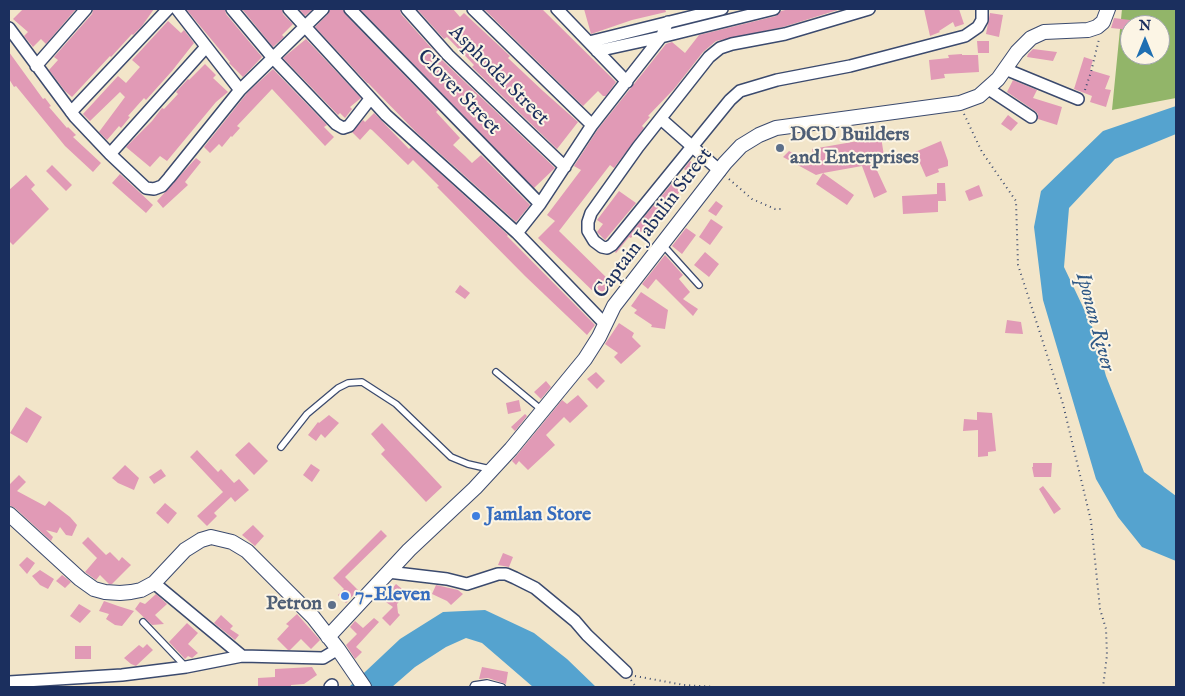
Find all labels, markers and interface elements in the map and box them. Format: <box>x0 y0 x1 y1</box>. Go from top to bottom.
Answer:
north arrow <box>1120 15 1170 65</box>
text: N <box>1139 17 1151 35</box>
street label: Asphodel Street <box>443 21 553 131</box>
street label: Clover Street <box>411 45 505 141</box>
place label: DCD Builders and Enterprises <box>790 124 919 171</box>
marker: DCD Builders and Enterprises <box>774 142 786 154</box>
street label: Captain Jabulin Street <box>590 144 718 304</box>
water label: Iponan River <box>1069 270 1119 374</box>
place label: Jamlan Store <box>486 504 591 528</box>
marker: Jamlan Store <box>470 510 482 522</box>
place label: 7-Eleven <box>355 584 431 608</box>
marker: 7-Eleven <box>339 590 351 602</box>
place label: Petron <box>266 593 322 617</box>
marker: Petron <box>326 599 338 611</box>

